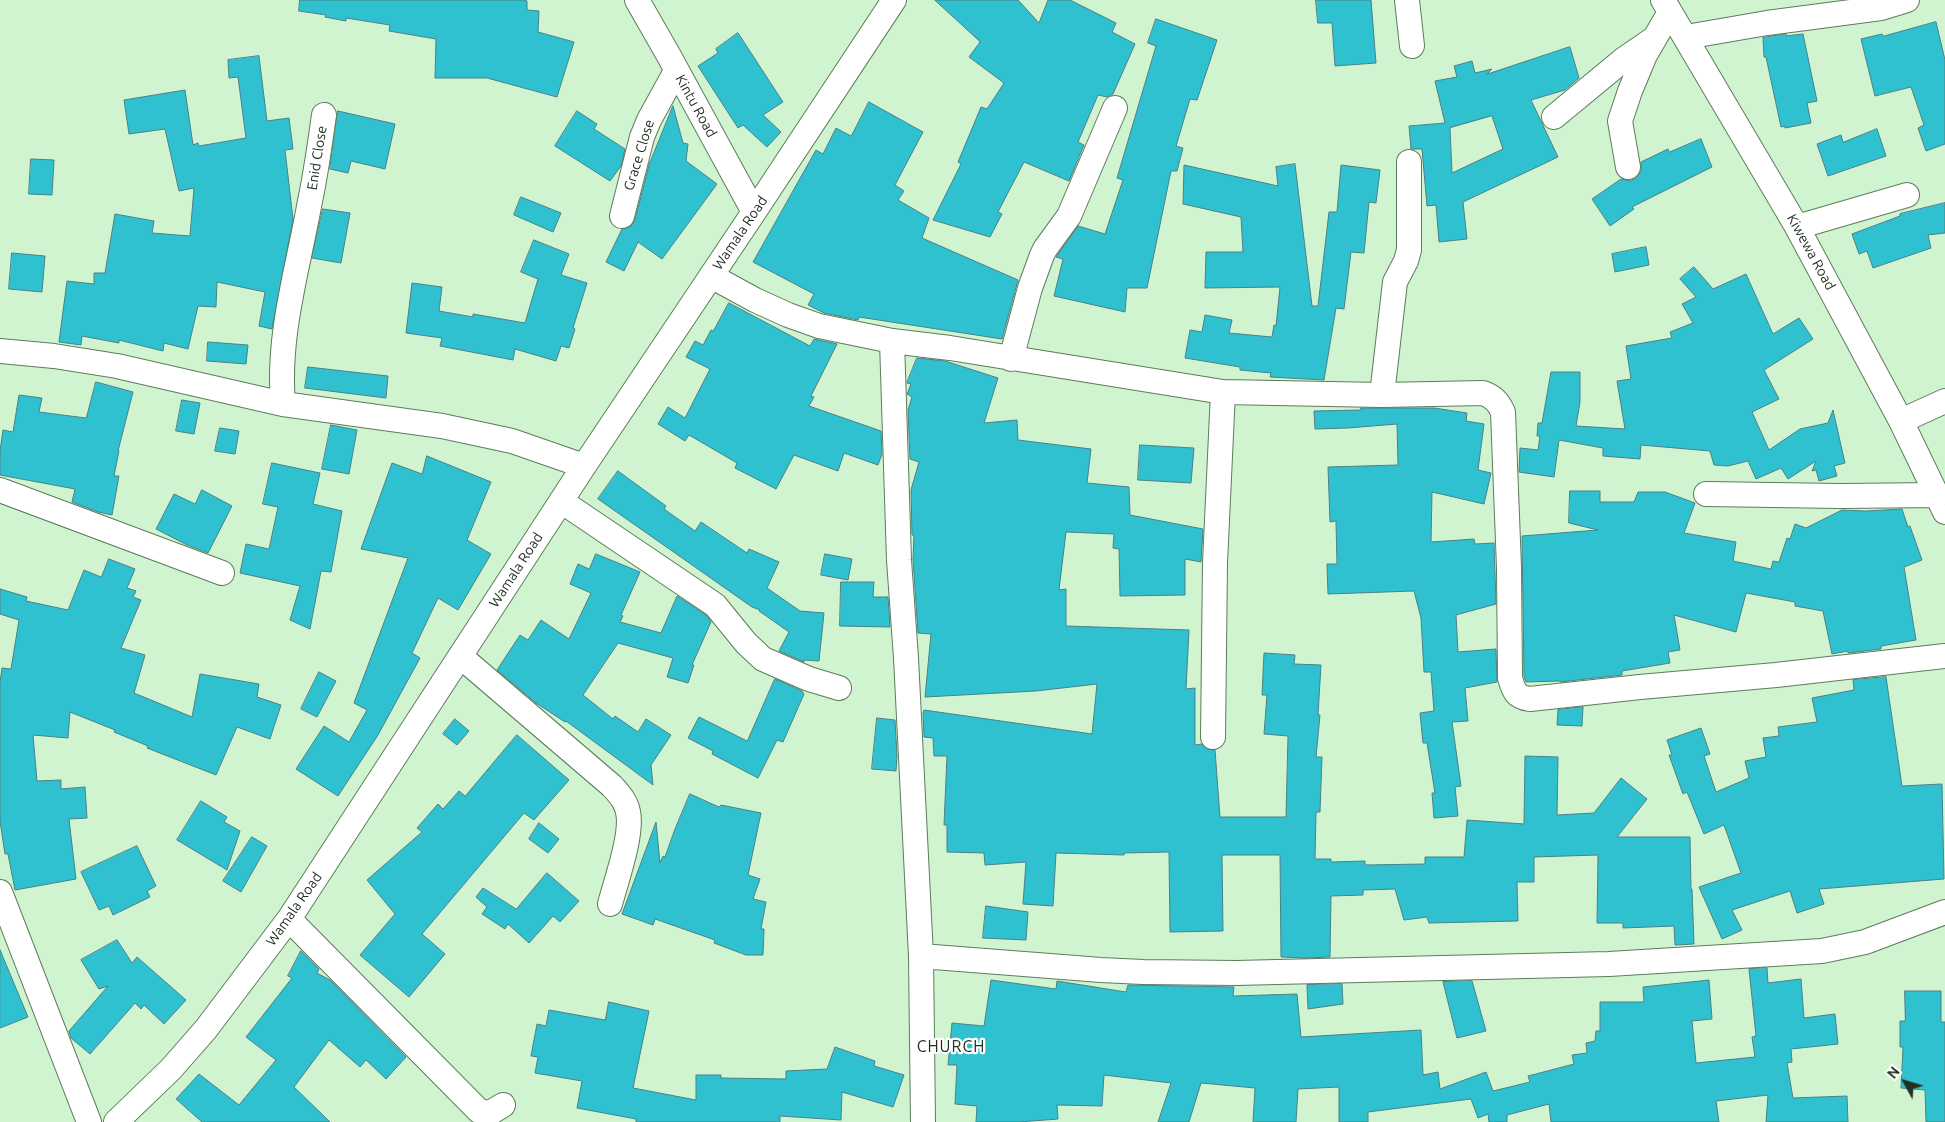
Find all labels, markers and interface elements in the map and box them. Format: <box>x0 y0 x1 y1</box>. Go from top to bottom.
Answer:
street label: Kintu Road <box>672 72 720 140</box>
street label: Grace Close <box>620 117 658 193</box>
street label: Enid Close <box>304 125 330 191</box>
street label: Wamala Road <box>709 193 771 273</box>
street label: Kiwewa Road <box>1783 211 1839 293</box>
street label: Wamala Road <box>486 530 546 610</box>
street label: Wamala Road <box>263 869 325 949</box>
district label: CHURCH <box>916 1037 986 1057</box>
north arrow <box>1880 1057 1930 1107</box>
text: N <box>1884 1063 1903 1082</box>

